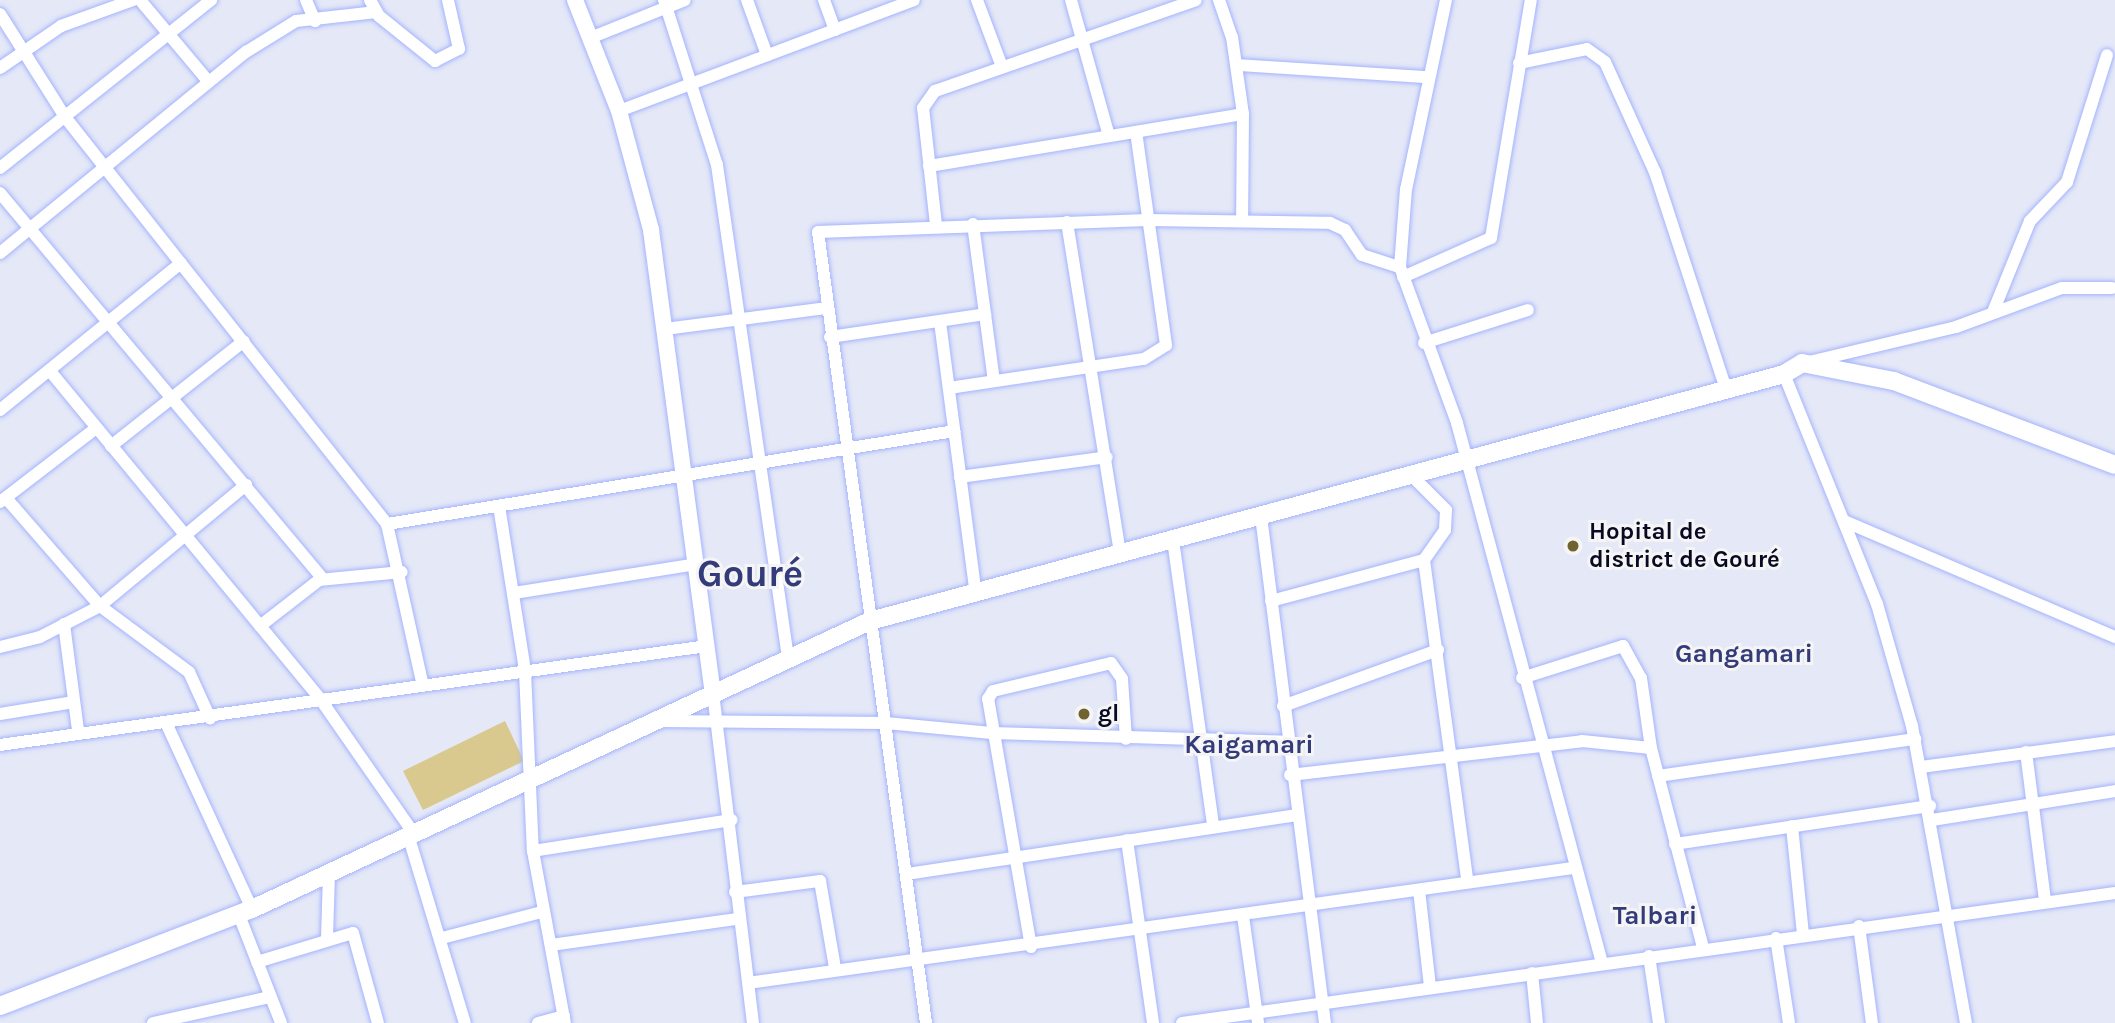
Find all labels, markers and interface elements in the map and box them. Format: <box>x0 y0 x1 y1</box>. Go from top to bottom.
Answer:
place label: Hopital de district de Gouré <box>1589 518 1780 574</box>
marker: Hopital de district de Gouré <box>1563 536 1583 556</box>
district label: Gouré <box>697 551 803 597</box>
district label: Gangamari <box>1675 638 1813 670</box>
place label: gl <box>1098 700 1119 728</box>
marker: gl <box>1076 706 1092 722</box>
district label: Kaigamari <box>1184 729 1314 761</box>
district label: Talbari <box>1613 900 1697 932</box>

